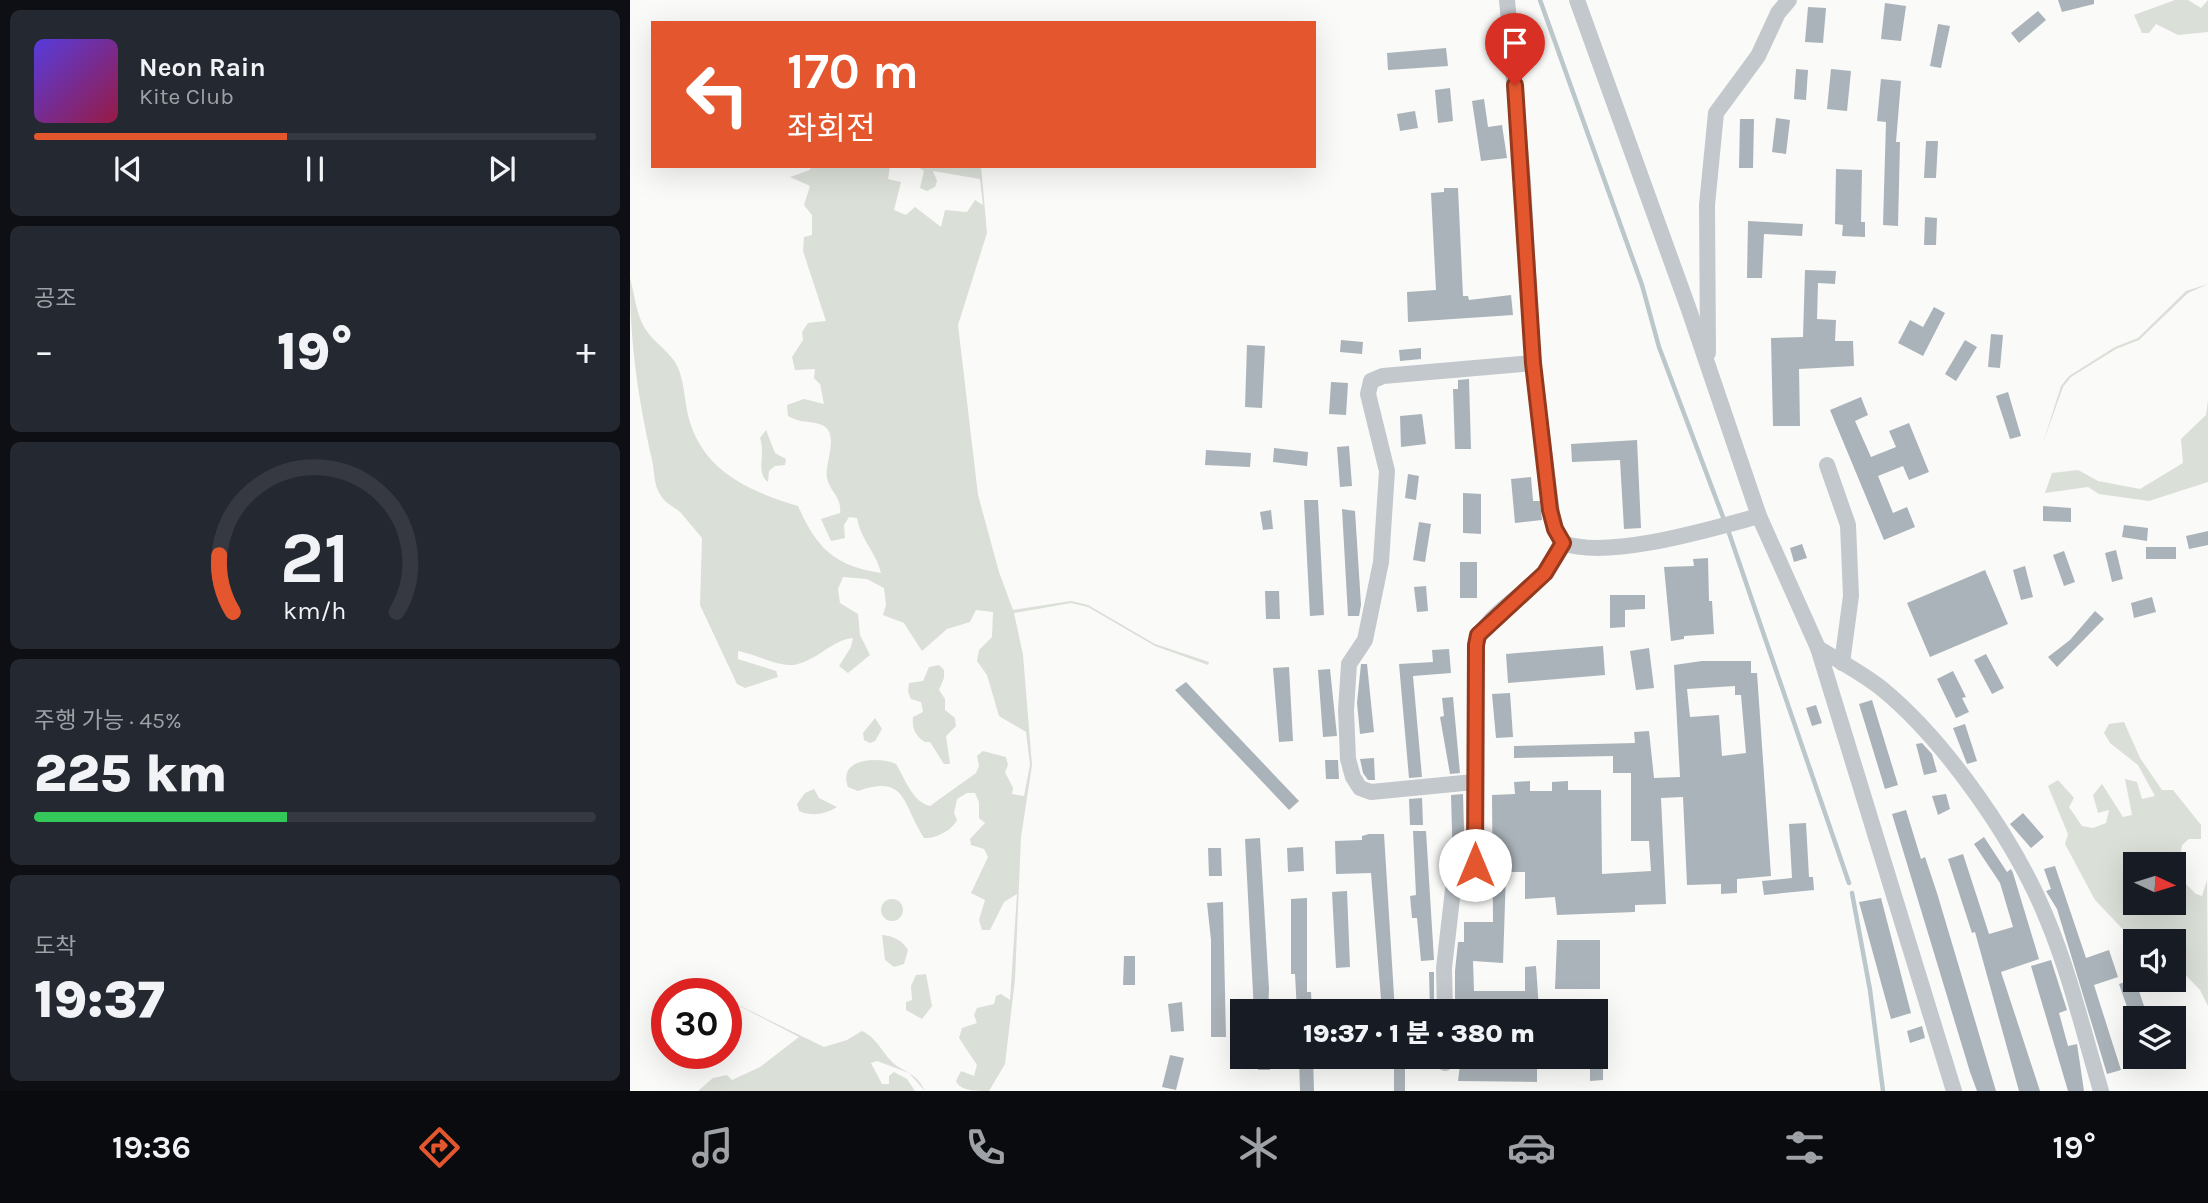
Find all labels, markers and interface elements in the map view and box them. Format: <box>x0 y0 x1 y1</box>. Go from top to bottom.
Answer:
pin <box>1485 13 1545 85</box>
icon: arrive <box>1496 24 1534 62</box>
text: 170 m <box>787 43 919 100</box>
icon: left <box>672 49 763 140</box>
text: Neon Rain <box>139 52 266 83</box>
text: Kite Club <box>139 83 234 110</box>
text: 좌회전 <box>787 110 875 147</box>
icon: previous <box>109 150 147 188</box>
icon: pause <box>296 150 334 188</box>
icon: next <box>483 150 521 188</box>
text: 공조 <box>34 285 76 312</box>
text: 19° <box>277 321 353 382</box>
text: − <box>34 329 54 374</box>
text: + <box>576 329 596 374</box>
text: 21 <box>280 515 350 600</box>
text: km/h <box>283 595 347 624</box>
text: 주행 가능 · 45% <box>34 707 182 734</box>
text: 225 km <box>34 743 227 804</box>
position arrow <box>1438 828 1512 902</box>
north arrow <box>2123 852 2186 915</box>
map controls <box>2123 852 2186 1069</box>
button: sound <box>2123 929 2186 992</box>
text: 도착 <box>34 933 76 960</box>
text: 19:37 <box>34 969 165 1030</box>
speed limit sign: 30 <box>651 978 742 1069</box>
button: layers <box>2123 1006 2186 1069</box>
text: 19:37 · 1 분 · 380 m <box>1303 1018 1535 1049</box>
icon: directions <box>415 1123 464 1172</box>
icon: music <box>688 1123 737 1172</box>
icon: phone <box>961 1123 1010 1172</box>
icon: climate <box>1234 1123 1283 1172</box>
icon: car <box>1507 1123 1556 1172</box>
icon: filters <box>1780 1123 1829 1172</box>
text: 19:36 <box>112 1129 191 1166</box>
text: 19° <box>2053 1129 2096 1166</box>

